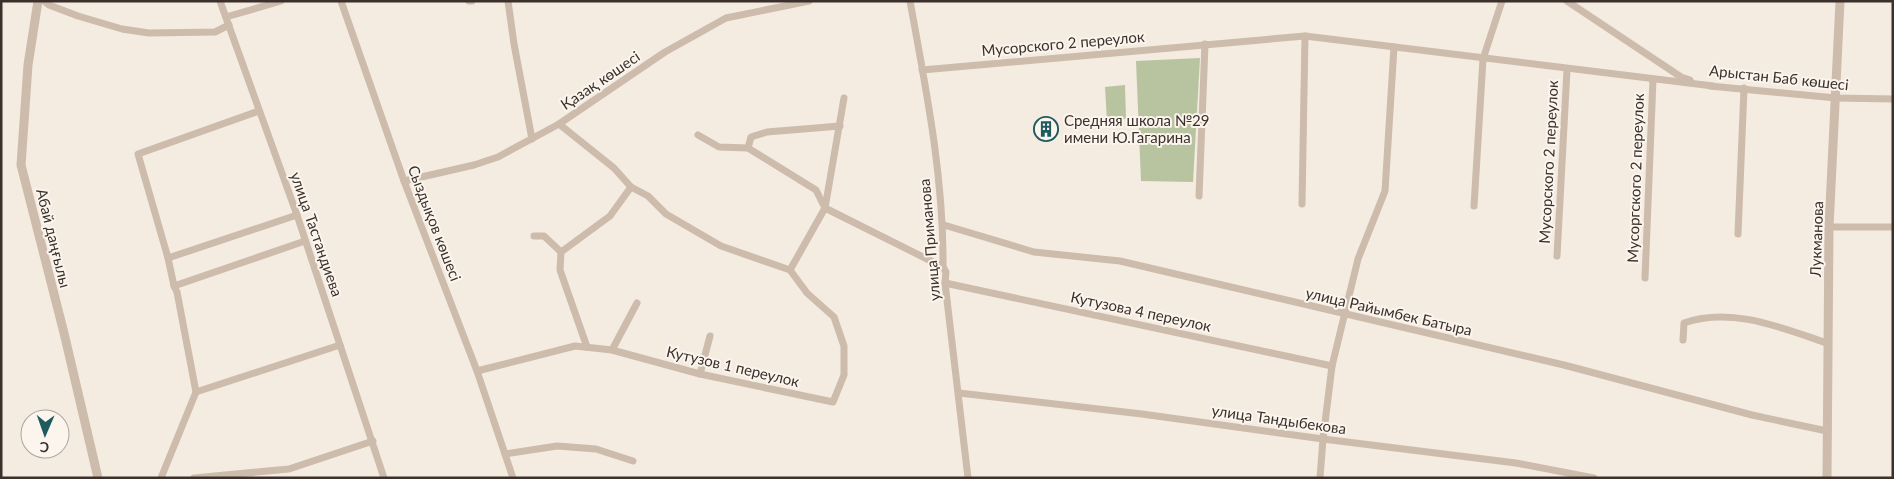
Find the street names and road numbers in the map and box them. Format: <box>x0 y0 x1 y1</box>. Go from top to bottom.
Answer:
street label: Мусорского 2 переулок <box>981 27 1146 59</box>
street label: Қазақ көшесі <box>557 47 643 113</box>
street label: Арыстан Баб көшесі <box>1708 61 1850 93</box>
street label: Мусорского 2 переулок <box>1535 80 1561 244</box>
street label: Мусоргского 2 переулок <box>1623 93 1647 263</box>
street label: Сыздықов көшесі <box>405 163 465 283</box>
street label: улица Тастандиева <box>287 169 347 299</box>
street label: улица Приманова <box>915 178 943 302</box>
street label: Абай даңғылы <box>33 187 75 289</box>
street label: Лукманова <box>1806 201 1826 278</box>
street label: улица Райымбек Батыра <box>1304 283 1474 339</box>
street label: Кутузова 4 переулок <box>1069 287 1213 335</box>
street label: Кутузов 1 переулок <box>665 342 801 390</box>
street label: улица Тандыбекова <box>1211 401 1347 437</box>

